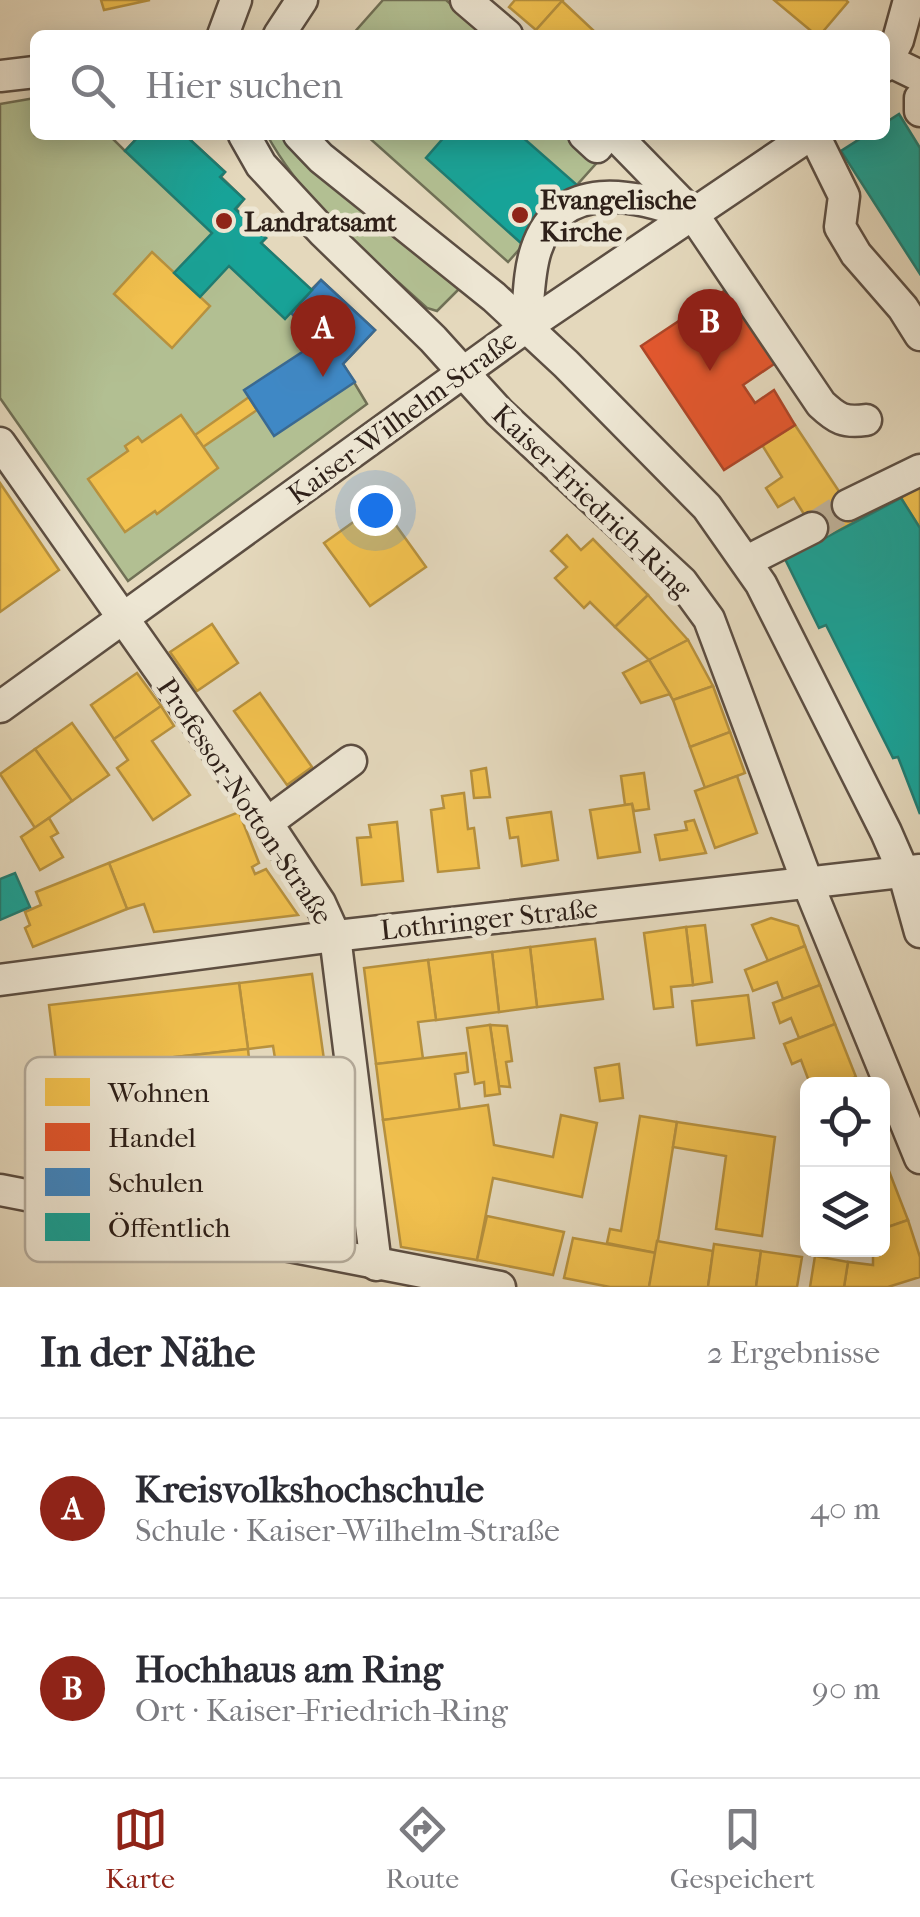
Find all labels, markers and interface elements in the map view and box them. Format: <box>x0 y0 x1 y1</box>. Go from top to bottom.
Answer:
search box <box>30 30 890 140</box>
icon: search <box>65 58 120 113</box>
text: Hier suchen <box>145 63 343 108</box>
place label: Evangelische Kirche <box>540 183 696 248</box>
marker: Evangelische Kirche <box>509 204 531 226</box>
place label: Landratsamt <box>244 205 398 238</box>
marker: Landratsamt <box>213 210 235 232</box>
pin: B <box>678 288 742 371</box>
pin: A <box>290 294 356 377</box>
street label: Kaiser-Wilhelm-Straße <box>281 323 523 511</box>
street label: Kaiser-Friedrich-Ring <box>485 397 699 605</box>
your location <box>350 485 401 536</box>
street label: Professor-Notton-Straße <box>150 672 340 931</box>
street label: Lothringer Straße <box>379 891 600 947</box>
legend <box>25 1057 355 1262</box>
text: Wohnen <box>107 1076 210 1109</box>
map controls <box>800 1077 890 1257</box>
button: locate <box>800 1077 890 1167</box>
text: Handel <box>108 1121 196 1154</box>
text: Schulen <box>108 1166 204 1199</box>
button: layers <box>800 1167 890 1257</box>
text: Öffentlich <box>108 1211 231 1244</box>
text: In der Nähe <box>40 1328 255 1377</box>
text: 2 Ergebnisse <box>707 1334 880 1371</box>
text: Kreisvolkshochschule <box>135 1467 484 1512</box>
text: A <box>62 1490 83 1527</box>
text: 40 m <box>810 1490 880 1527</box>
text: Schule · Kaiser-Wilhelm-Straße <box>135 1512 560 1549</box>
text: Hochhaus am Ring <box>135 1647 443 1692</box>
text: B <box>62 1670 83 1707</box>
text: 90 m <box>812 1670 880 1707</box>
text: Ort · Kaiser-Friedrich-Ring <box>135 1692 508 1729</box>
tab: Karte <box>105 1802 175 1895</box>
tab: Route <box>386 1802 459 1895</box>
tab: Gespeichert <box>670 1802 815 1895</box>

